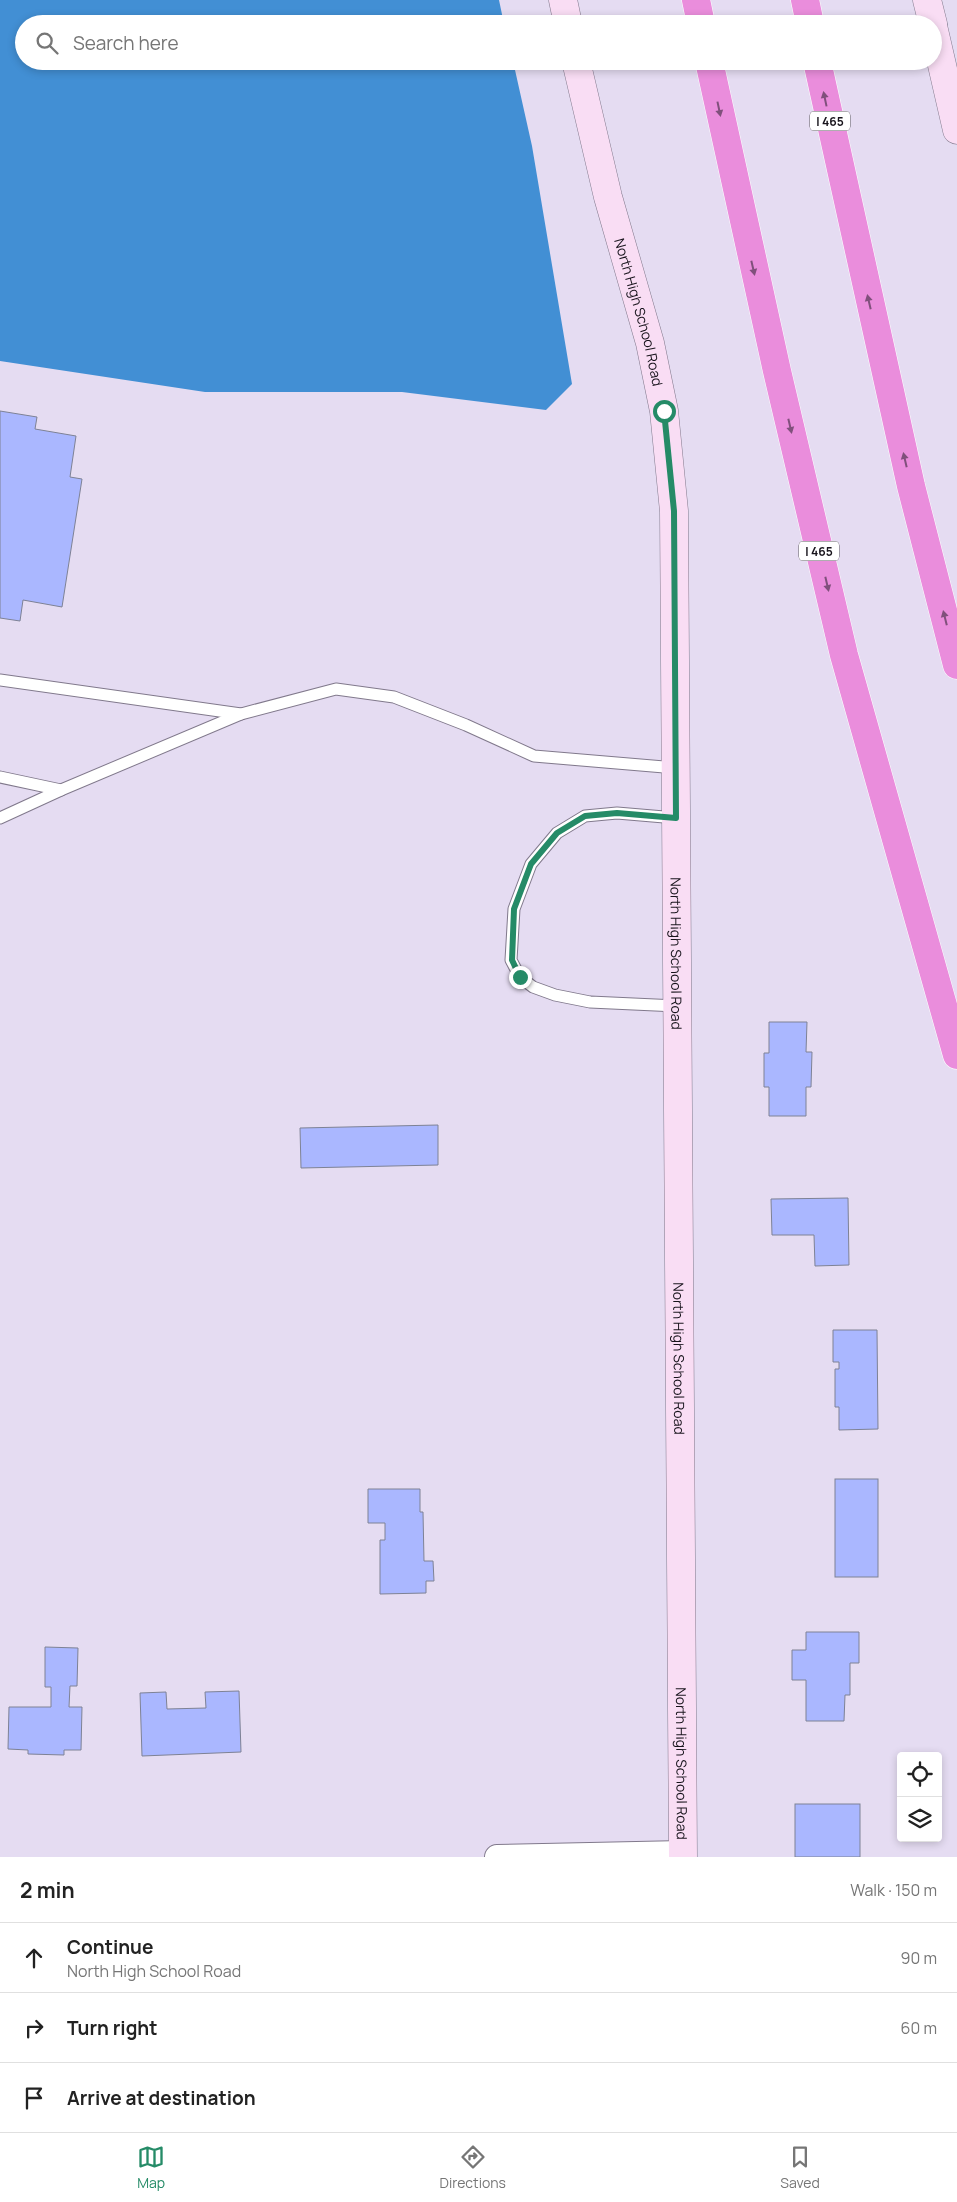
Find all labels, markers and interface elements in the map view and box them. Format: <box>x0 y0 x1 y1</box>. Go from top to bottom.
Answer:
search box <box>15 15 942 70</box>
icon: search <box>33 29 61 57</box>
text: Search here <box>73 30 179 56</box>
one-way arrow <box>821 91 829 107</box>
one-way arrow <box>715 101 723 117</box>
road number: I 465 <box>810 112 850 130</box>
street label: North High School Road <box>611 236 668 388</box>
one-way arrow <box>749 260 757 275</box>
one-way arrow <box>865 295 873 310</box>
route start <box>653 400 676 423</box>
one-way arrow <box>786 419 794 434</box>
one-way arrow <box>901 453 909 468</box>
road number: I 465 <box>799 542 839 560</box>
one-way arrow <box>823 577 831 592</box>
one-way arrow <box>941 611 949 626</box>
street label: North High School Road <box>667 877 687 1030</box>
route end <box>509 966 532 989</box>
street label: North High School Road <box>670 1282 690 1435</box>
street label: North High School Road <box>672 1687 692 1840</box>
map controls <box>897 1752 942 1842</box>
button: locate <box>897 1752 942 1797</box>
button: layers <box>897 1797 942 1842</box>
text: 2 min <box>20 1876 75 1904</box>
text: Walk · 150 m <box>850 1879 937 1901</box>
text: Continue <box>67 1934 153 1960</box>
icon: ahead <box>20 1944 48 1972</box>
text: 90 m <box>901 1947 937 1969</box>
text: North High School Road <box>67 1960 241 1982</box>
icon: right <box>20 2014 48 2042</box>
text: Turn right <box>67 2015 157 2041</box>
text: 60 m <box>901 2017 937 2039</box>
icon: arrive <box>20 2084 48 2112</box>
text: Arrive at destination <box>67 2085 256 2111</box>
tab: Map <box>137 2143 165 2192</box>
tab: Directions <box>440 2143 506 2192</box>
tab: Saved <box>780 2143 820 2192</box>

